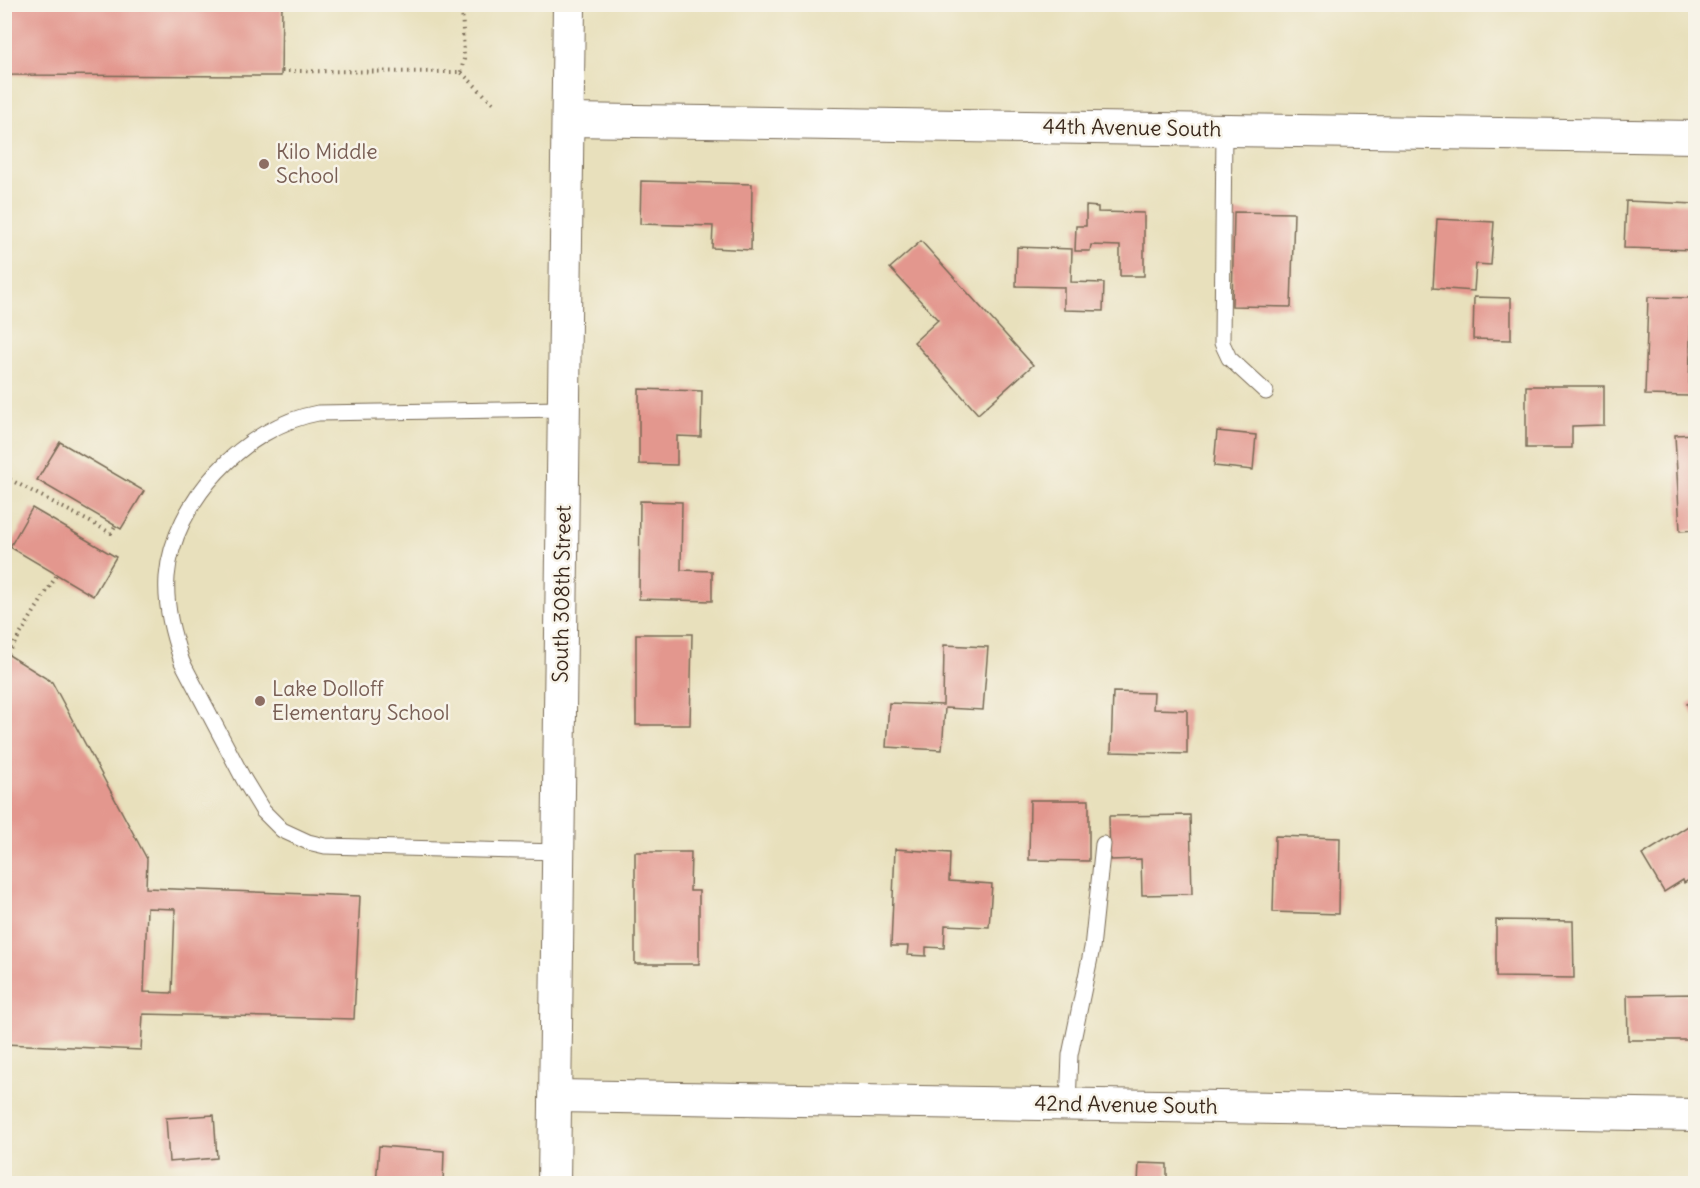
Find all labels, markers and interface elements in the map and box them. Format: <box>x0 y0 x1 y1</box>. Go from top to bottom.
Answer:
street label: 44th Avenue South <box>1042 112 1222 143</box>
place label: Kilo Middle School <box>276 138 378 189</box>
marker: Kilo Middle School <box>257 157 271 171</box>
street label: South 308th Street <box>546 505 577 683</box>
place label: Lake Dolloff Elementary School <box>272 675 449 726</box>
marker: Lake Dolloff Elementary School <box>253 694 267 708</box>
street label: 42nd Avenue South <box>1034 1089 1218 1120</box>

